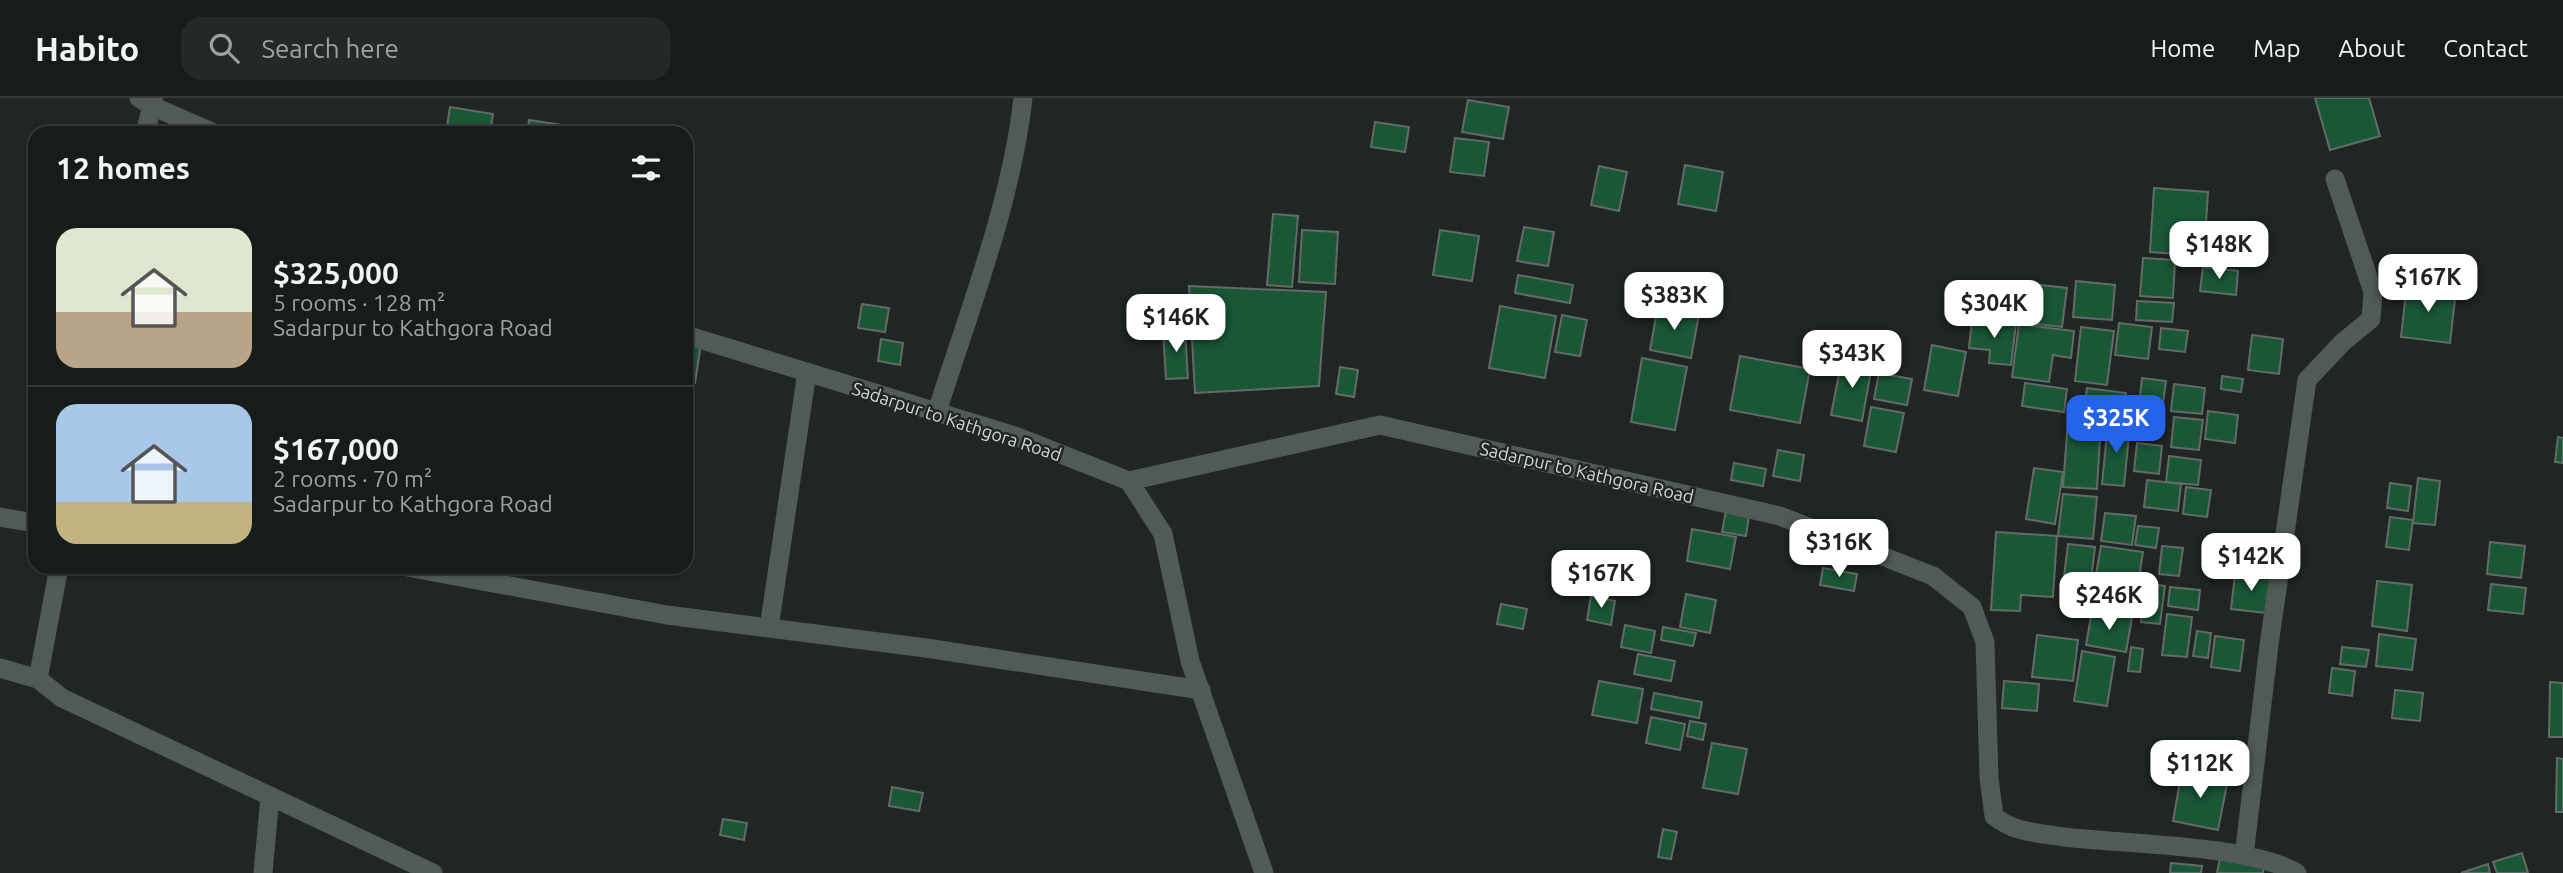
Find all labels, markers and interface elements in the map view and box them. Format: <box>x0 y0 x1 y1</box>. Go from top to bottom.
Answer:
search box <box>181 17 671 80</box>
icon: search <box>205 29 243 67</box>
text: Habito <box>35 30 139 67</box>
text: Search here <box>261 34 399 63</box>
text: Home <box>2150 35 2215 62</box>
text: Map <box>2253 35 2300 62</box>
text: About <box>2338 35 2405 62</box>
text: Contact <box>2443 35 2528 62</box>
icon: filters <box>627 149 665 187</box>
text: 12 homes <box>56 151 190 185</box>
pin: $148K <box>2170 222 2268 281</box>
text: $148K <box>2185 231 2253 256</box>
pin: $167K <box>2379 254 2477 314</box>
icon: home <box>112 256 196 340</box>
text: $325,000 <box>273 256 399 290</box>
text: $167K <box>2394 264 2462 289</box>
pin: $383K <box>1625 272 1723 332</box>
pin: $304K <box>1945 280 2043 340</box>
text: $383K <box>1640 282 1708 307</box>
text: 5 rooms · 128 m² <box>273 290 445 315</box>
text: $304K <box>1960 290 2028 315</box>
pin: $146K <box>1127 294 1225 354</box>
text: $146K <box>1142 304 1210 329</box>
text: Sadarpur to Kathgora Road <box>273 315 553 340</box>
pin: $343K <box>1803 330 1901 390</box>
text: $343K <box>1818 340 1886 365</box>
street label: Sadarpur to Kathgora Road <box>850 378 1064 464</box>
pin: $325K <box>2067 396 2165 455</box>
text: $325K <box>2082 405 2150 430</box>
icon: home <box>112 432 196 516</box>
text: $167,000 <box>273 432 399 466</box>
street label: Sadarpur to Kathgora Road <box>1478 438 1696 506</box>
text: 2 rooms · 70 m² <box>273 466 432 491</box>
text: Sadarpur to Kathgora Road <box>273 491 553 516</box>
pin: $316K <box>1790 519 1888 579</box>
text: $316K <box>1805 529 1873 554</box>
pin: $142K <box>2202 533 2300 593</box>
text: $142K <box>2217 543 2285 568</box>
pin: $167K <box>1552 550 1650 610</box>
text: $167K <box>1567 560 1635 585</box>
pin: $246K <box>2060 573 2158 632</box>
text: $246K <box>2075 582 2143 607</box>
pin: $112K <box>2151 740 2249 800</box>
text: $112K <box>2166 750 2234 775</box>

